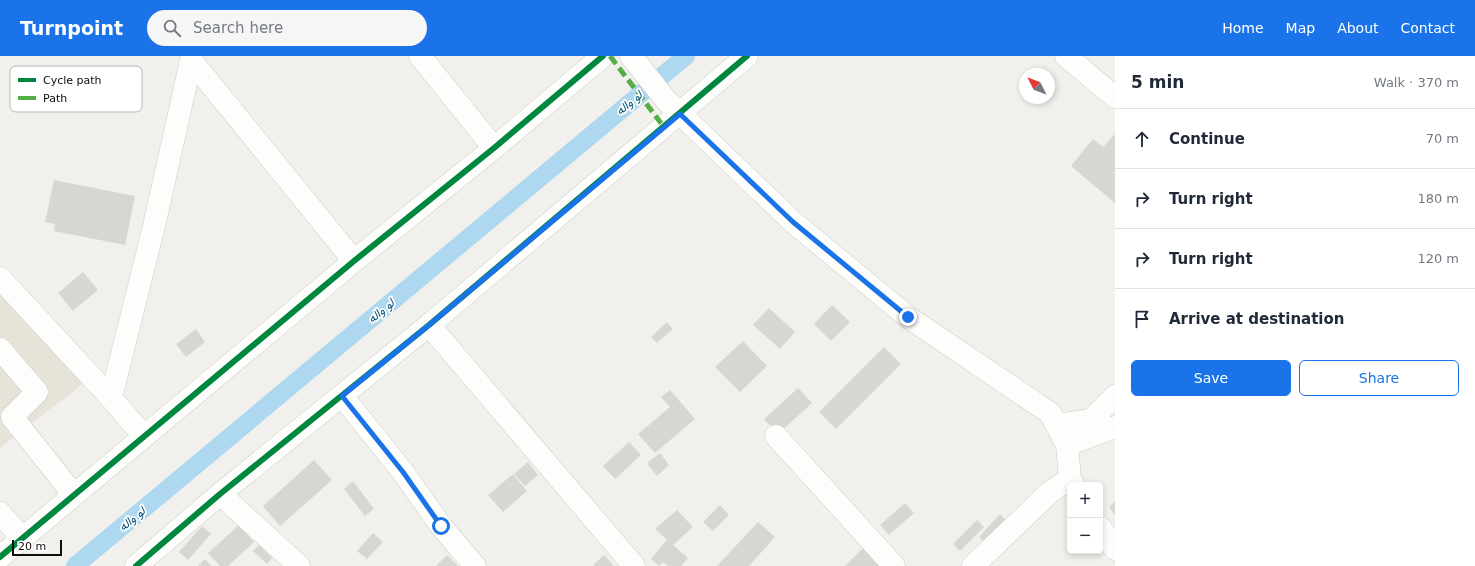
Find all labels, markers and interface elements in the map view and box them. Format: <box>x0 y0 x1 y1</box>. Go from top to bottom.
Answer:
search box <box>147 10 427 46</box>
text: Turnpoint <box>20 17 123 39</box>
icon: search <box>161 17 183 39</box>
text: Search here <box>193 19 283 37</box>
text: Home <box>1222 20 1264 36</box>
text: Map <box>1286 20 1315 36</box>
text: About <box>1337 20 1379 36</box>
text: Contact <box>1401 20 1455 36</box>
legend <box>10 66 142 112</box>
north arrow <box>1019 68 1055 104</box>
text: 5 min <box>1131 72 1184 92</box>
text: Cycle path <box>43 74 102 87</box>
text: Walk · 370 m <box>1374 75 1459 90</box>
water label: لو واله <box>613 87 647 119</box>
text: Path <box>43 92 67 105</box>
icon: ahead <box>1131 128 1153 150</box>
text: Continue <box>1169 130 1245 148</box>
text: 70 m <box>1426 131 1459 146</box>
icon: right <box>1131 188 1153 210</box>
text: Turn right <box>1169 190 1253 208</box>
text: 180 m <box>1417 191 1459 206</box>
icon: right <box>1131 248 1153 270</box>
text: Turn right <box>1169 250 1253 268</box>
text: 120 m <box>1417 251 1459 266</box>
water label: لو واله <box>365 295 399 327</box>
route end <box>899 308 917 326</box>
icon: arrive <box>1131 308 1153 330</box>
text: Arrive at destination <box>1169 310 1344 328</box>
button: Save <box>1131 360 1291 396</box>
button: Share <box>1299 360 1459 396</box>
map controls <box>1067 482 1103 554</box>
button: + <box>1067 482 1103 518</box>
water label: لو واله <box>116 503 150 535</box>
route start <box>432 517 450 535</box>
button: − <box>1067 518 1103 554</box>
scale bar <box>12 538 62 557</box>
text: 20 m <box>18 540 46 553</box>

